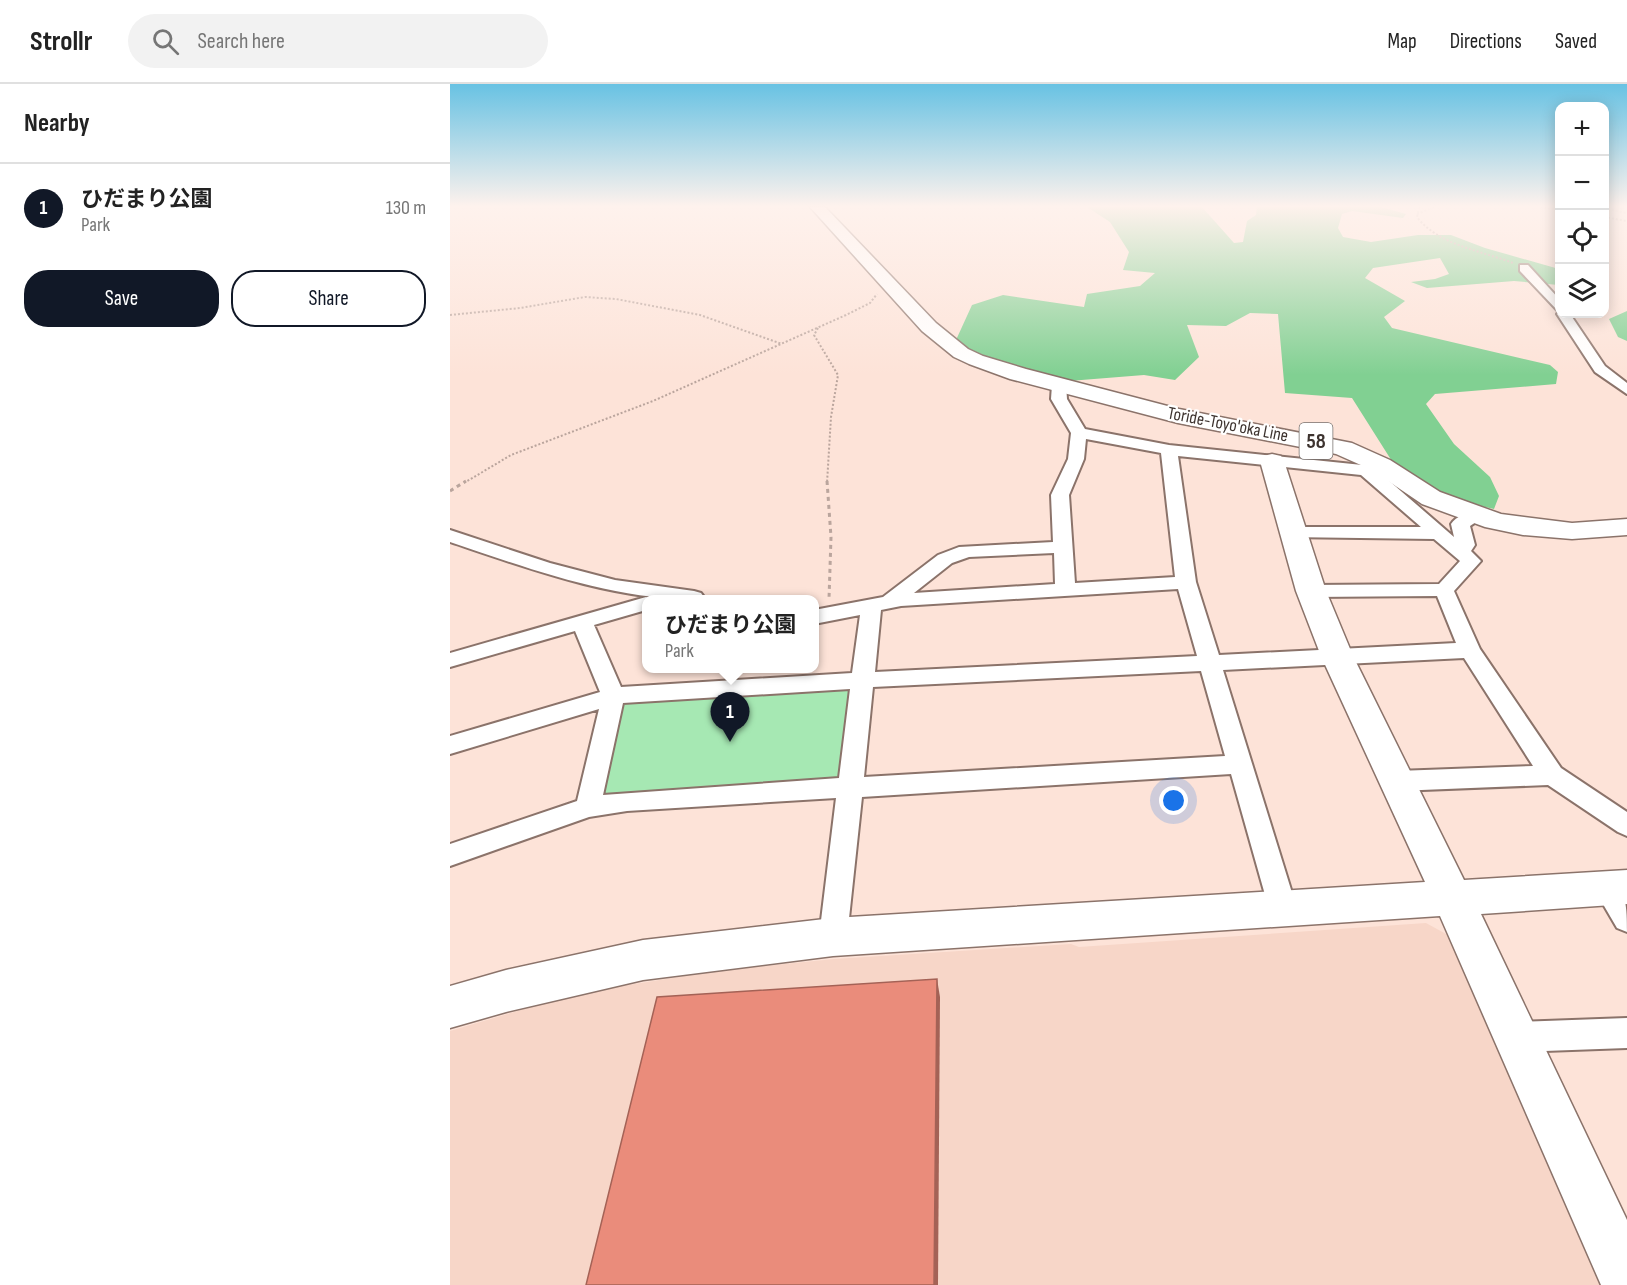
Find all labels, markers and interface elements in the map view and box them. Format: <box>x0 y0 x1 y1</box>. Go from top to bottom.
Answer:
search box <box>128 14 548 68</box>
text: Strollr <box>30 25 92 58</box>
icon: search <box>149 25 182 58</box>
text: Search here <box>197 28 285 55</box>
text: Map <box>1387 29 1417 54</box>
text: Directions <box>1450 29 1522 54</box>
text: Saved <box>1555 29 1597 54</box>
map controls <box>1555 102 1609 318</box>
button: + <box>1555 102 1609 156</box>
text: Nearby <box>24 108 90 139</box>
button: − <box>1555 156 1609 210</box>
text: ひだまり公園 <box>81 186 213 213</box>
text: 1 <box>40 196 47 220</box>
text: 130 m <box>386 196 426 220</box>
button: locate <box>1555 210 1609 264</box>
text: Park <box>81 213 110 237</box>
button: layers <box>1555 264 1609 318</box>
button: Save <box>24 270 219 327</box>
button: Share <box>231 270 426 327</box>
street label: Toride-Toyo'oka Line <box>1166 403 1290 446</box>
road number: 58 <box>1300 423 1332 459</box>
popup <box>642 595 819 673</box>
text: ひだまり公園 <box>665 612 796 639</box>
text: Park <box>665 639 694 663</box>
pin: 1 <box>710 692 750 742</box>
your location <box>1159 786 1188 815</box>

